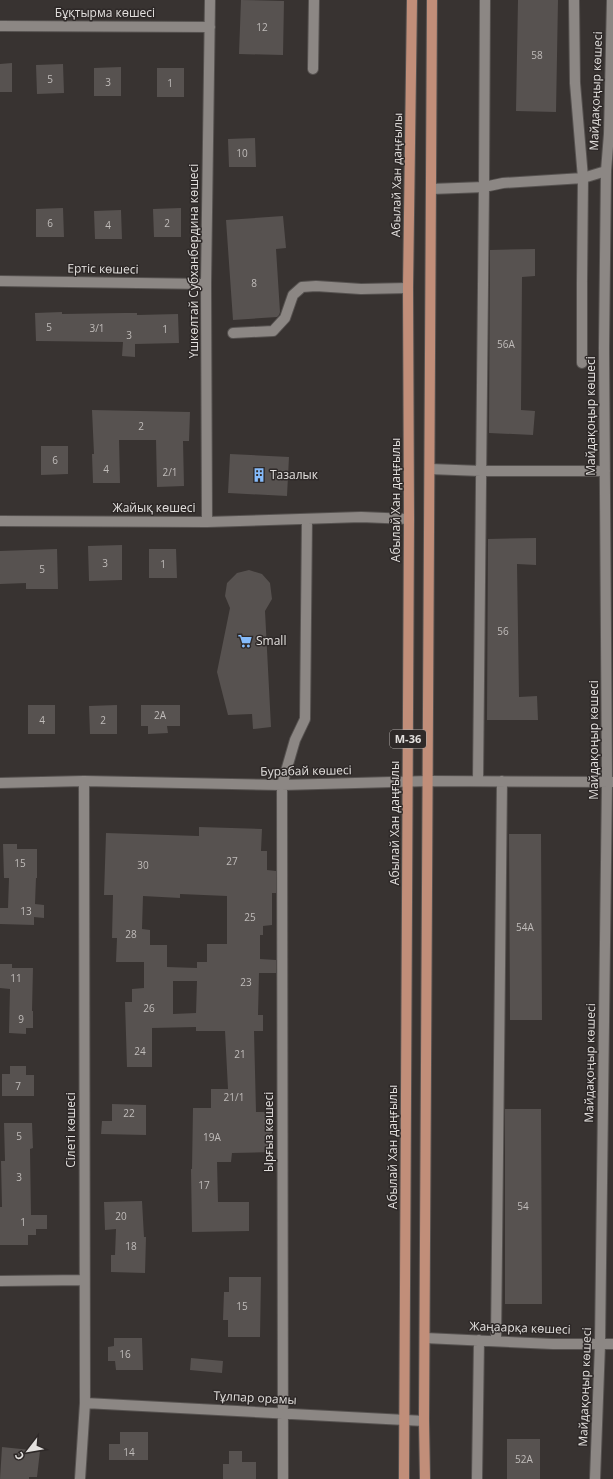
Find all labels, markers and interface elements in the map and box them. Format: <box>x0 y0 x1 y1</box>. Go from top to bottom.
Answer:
street label: Бұқтырма көшесі <box>55 4 155 21</box>
house number: 12 <box>256 20 268 34</box>
street label: Майдақоңыр көшесі <box>585 31 606 151</box>
house number: 58 <box>531 48 543 62</box>
house number: 5 <box>47 72 53 86</box>
house number: 3 <box>105 75 111 89</box>
house number: 1 <box>167 76 173 90</box>
street label: Абылай Хан даңғылы <box>387 113 406 237</box>
house number: 10 <box>236 146 248 160</box>
street label: Үшкөлтай Субханбердина көшесі <box>185 164 202 358</box>
house number: 6 <box>47 216 53 230</box>
house number: 2 <box>164 216 170 230</box>
house number: 4 <box>105 218 111 232</box>
street label: Ертіс көшесі <box>67 259 139 278</box>
house number: 8 <box>251 276 257 290</box>
house number: 5 <box>46 320 52 334</box>
house number: 3/1 <box>89 321 105 335</box>
house number: 1 <box>162 322 168 336</box>
house number: 3 <box>126 328 132 342</box>
house number: 56А <box>497 337 516 351</box>
street label: Майдақоңыр көшесі <box>582 356 599 476</box>
house number: 2 <box>138 419 144 433</box>
street label: Абылай Хан даңғылы <box>387 438 404 562</box>
house number: 6 <box>52 453 58 467</box>
house number: 4 <box>103 462 109 476</box>
house number: 2/1 <box>162 465 178 479</box>
place label: Тазалык <box>270 466 319 483</box>
building icon: Тазалык <box>251 467 267 483</box>
street label: Жайық көшесі <box>113 499 195 516</box>
house number: 3 <box>102 556 108 570</box>
house number: 1 <box>160 557 166 571</box>
house number: 5 <box>39 562 45 576</box>
house number: 56 <box>497 624 509 638</box>
place label: Small <box>256 632 286 649</box>
supermarket icon: Small <box>237 633 253 649</box>
street label: Майдақоңыр көшесі <box>585 680 602 800</box>
house number: 2А <box>154 708 167 722</box>
house number: 4 <box>39 713 45 727</box>
house number: 2 <box>100 713 106 727</box>
road number: M-36 <box>390 730 426 748</box>
street label: Бурабай көшесі <box>260 761 352 780</box>
street label: Абылай Хан даңғылы <box>386 761 403 885</box>
house number: 27 <box>226 854 238 868</box>
house number: 15 <box>14 856 26 870</box>
house number: 30 <box>137 858 149 872</box>
house number: 13 <box>20 904 32 918</box>
house number: 25 <box>244 910 256 924</box>
house number: 54А <box>516 920 535 934</box>
house number: 28 <box>125 927 137 941</box>
house number: 11 <box>10 971 22 985</box>
house number: 23 <box>240 975 252 989</box>
house number: 26 <box>143 1001 155 1015</box>
street label: Майдақоңыр көшесі <box>580 1003 599 1123</box>
house number: 9 <box>18 1012 24 1026</box>
house number: 24 <box>134 1044 146 1058</box>
house number: 21 <box>234 1047 246 1061</box>
house number: 7 <box>15 1079 21 1093</box>
street label: Абылай Хан даңғылы <box>384 1085 401 1209</box>
house number: 21/1 <box>224 1090 244 1104</box>
street label: Сілеті көшесі <box>62 1092 79 1168</box>
street label: Ырғыз көшесі <box>260 1092 277 1172</box>
house number: 22 <box>123 1106 135 1120</box>
house number: 5 <box>16 1129 22 1143</box>
house number: 19А <box>203 1130 222 1144</box>
house number: 3 <box>16 1170 22 1184</box>
house number: 17 <box>198 1178 210 1192</box>
house number: 54 <box>517 1199 529 1213</box>
house number: 20 <box>115 1209 127 1223</box>
house number: 1 <box>20 1215 26 1229</box>
house number: 18 <box>125 1239 137 1253</box>
house number: 15 <box>236 1299 248 1313</box>
street label: Жаңаарқа көшесі <box>469 1317 571 1338</box>
street label: Майдақоңыр көшесі <box>574 1327 595 1447</box>
house number: 16 <box>119 1347 131 1361</box>
street label: Тұлпар орамы <box>213 1387 297 1408</box>
north arrow <box>8 1431 48 1471</box>
house number: 14 <box>123 1445 135 1459</box>
text: С <box>11 1450 27 1463</box>
house number: 52А <box>515 1452 534 1466</box>

